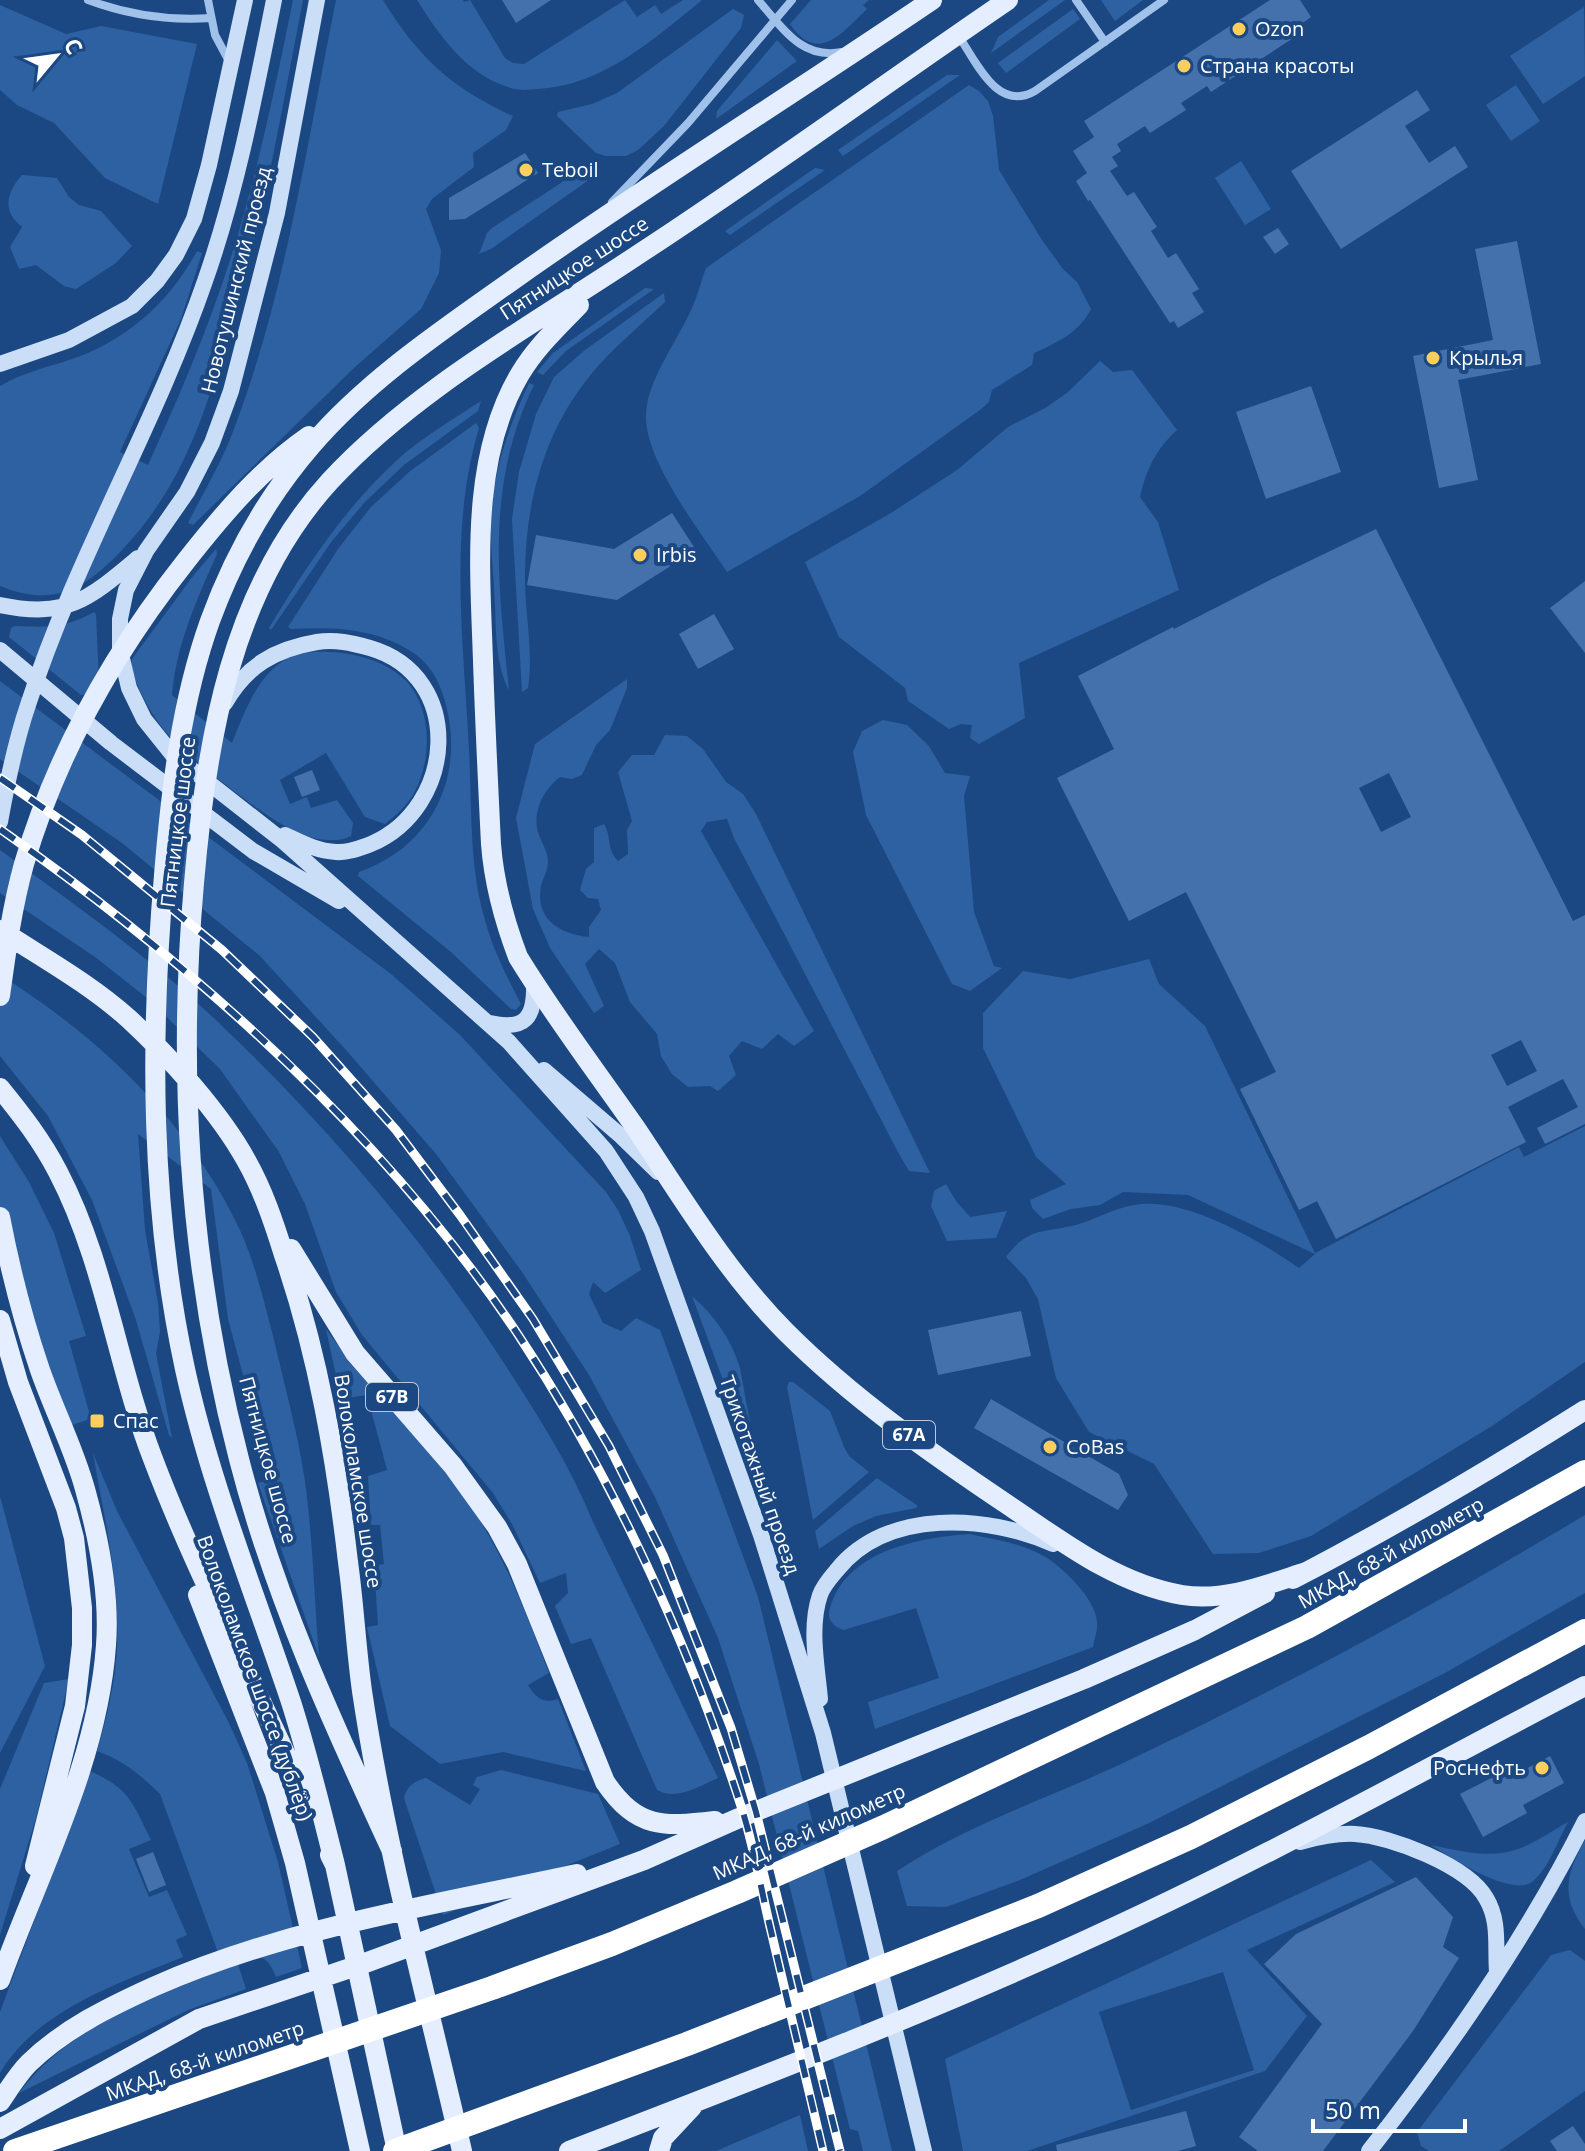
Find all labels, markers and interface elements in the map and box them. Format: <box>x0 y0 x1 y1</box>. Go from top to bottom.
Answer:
place label: Ozon <box>1255 15 1304 42</box>
north arrow <box>16 16 96 96</box>
marker: Ozon <box>1230 20 1248 38</box>
text: С <box>58 32 91 59</box>
place label: Страна красоты <box>1200 52 1354 79</box>
marker: Страна красоты <box>1175 57 1193 75</box>
place label: Teboil <box>542 156 599 183</box>
marker: Teboil <box>517 161 535 179</box>
street label: Новотушинский проезд <box>194 163 277 396</box>
street label: Пятницкое шоссе <box>494 209 653 326</box>
place label: Крылья <box>1449 344 1523 371</box>
marker: Крылья <box>1424 349 1442 367</box>
place label: Irbis <box>656 541 697 568</box>
marker: Irbis <box>631 546 649 564</box>
street label: Пятницкое шоссе <box>154 735 201 909</box>
street label: Волоколамское шоссе <box>328 1372 389 1590</box>
street label: Трикотажный проезд <box>714 1372 807 1578</box>
street label: Пятницкое шоссе <box>233 1373 304 1546</box>
road number: 67B <box>366 1383 418 1411</box>
place label: Спас <box>113 1407 159 1434</box>
marker: Спас <box>88 1412 106 1430</box>
road number: 67A <box>883 1421 935 1449</box>
place label: CoBas <box>1066 1433 1124 1460</box>
marker: CoBas <box>1041 1438 1059 1456</box>
street label: МКАД, 68-й километр <box>1293 1490 1488 1615</box>
street label: Волоколамское шоссе (дублёр) <box>191 1531 320 1824</box>
place label: Роснефть <box>1433 1754 1526 1781</box>
marker: Роснефть <box>1533 1759 1551 1777</box>
street label: МКАД, 68-й километр <box>708 1777 909 1886</box>
street label: МКАД, 68-й километр <box>102 2014 308 2107</box>
scale bar <box>1313 2083 1465 2133</box>
text: 50 m <box>1325 2093 1381 2126</box>

